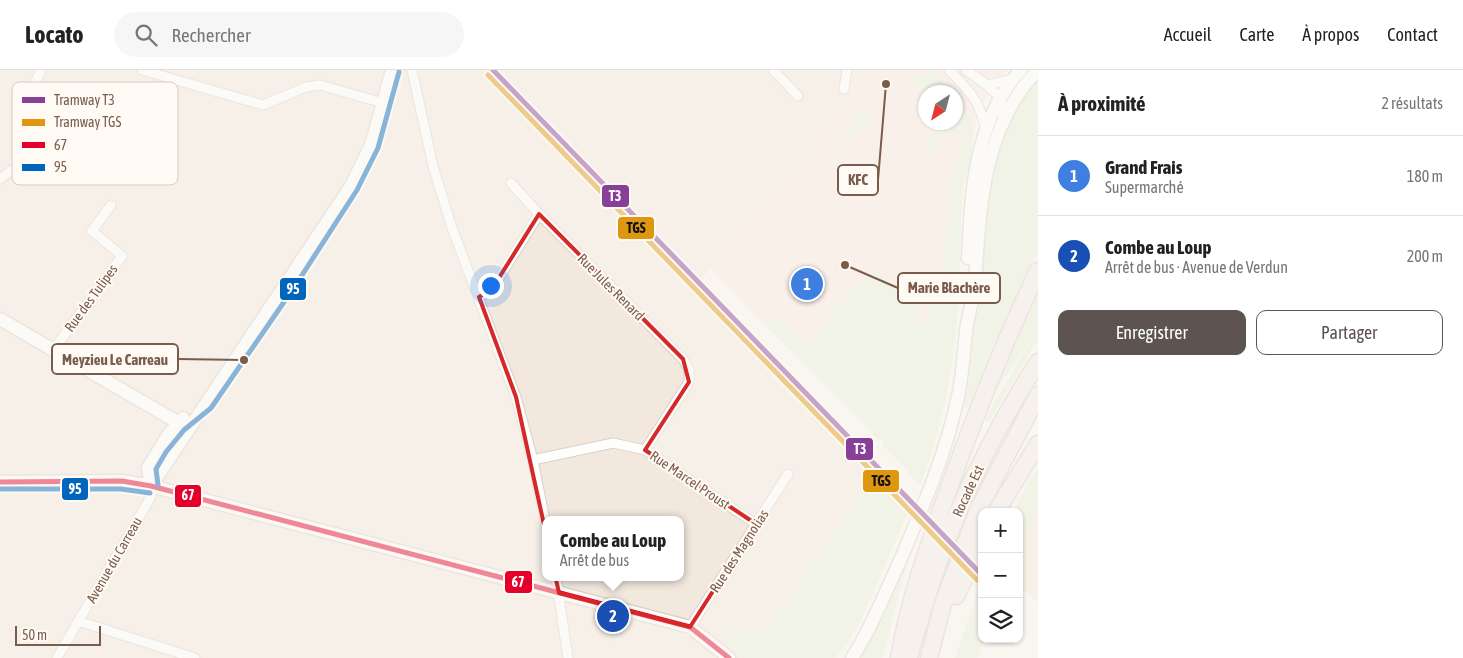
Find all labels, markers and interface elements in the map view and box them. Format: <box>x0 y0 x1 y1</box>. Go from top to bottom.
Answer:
search box <box>114 12 464 57</box>
text: Locato <box>25 21 84 48</box>
icon: search <box>132 21 160 49</box>
text: Rechercher <box>172 24 251 46</box>
text: Accueil <box>1164 24 1212 45</box>
text: Carte <box>1240 24 1274 45</box>
text: À propos <box>1302 24 1359 45</box>
text: Contact <box>1387 24 1438 45</box>
legend <box>12 82 178 185</box>
north arrow <box>918 85 963 130</box>
text: À proximité <box>1058 91 1146 115</box>
text: Tramway T3 <box>54 92 115 108</box>
text: 2 résultats <box>1381 94 1443 112</box>
text: Tramway TGS <box>54 114 121 130</box>
text: 67 <box>54 137 67 153</box>
text: Grand Frais <box>1105 156 1182 178</box>
text: 95 <box>54 159 67 175</box>
callout: KFC <box>838 165 878 195</box>
text: 1 <box>1070 167 1078 185</box>
text: 180 m <box>1407 167 1443 185</box>
text: KFC <box>848 171 868 188</box>
text: Supermarché <box>1105 178 1184 196</box>
line badge: T3 <box>601 184 630 208</box>
text: T3 <box>609 188 621 204</box>
line badge: TGS <box>617 216 655 240</box>
text: TGS <box>626 220 646 236</box>
text: Combe au Loup <box>1105 236 1211 258</box>
text: 2 <box>1070 247 1078 265</box>
text: 200 m <box>1407 247 1443 265</box>
street label: Rue Jules Renard <box>574 250 648 324</box>
text: Arrêt de bus · Avenue de Verdun <box>1105 258 1288 276</box>
street label: Rue des Tulipes <box>61 261 121 335</box>
pin: 1 <box>791 265 823 303</box>
your location <box>478 273 504 299</box>
callout: Marie Blachère <box>898 273 1000 303</box>
line badge: 95 <box>279 277 307 301</box>
text: Marie Blachère <box>908 279 991 296</box>
text: 95 <box>286 281 300 297</box>
button: Enregistrer <box>1058 310 1246 355</box>
button: Partager <box>1256 310 1443 355</box>
callout: Meyzieu Le Carreau <box>52 344 178 374</box>
text: Meyzieu Le Carreau <box>62 351 168 368</box>
line badge: T3 <box>845 437 874 461</box>
text: T3 <box>854 441 866 457</box>
street label: Rue Marcel Proust <box>647 447 733 513</box>
street label: Rocade Est <box>949 463 987 519</box>
line badge: TGS <box>862 469 900 493</box>
text: TGS <box>871 473 891 489</box>
line badge: 95 <box>61 477 89 501</box>
text: 95 <box>68 481 82 497</box>
line badge: 67 <box>174 484 202 508</box>
text: 67 <box>181 487 195 503</box>
street label: Rue des Magnolias <box>706 507 772 595</box>
map controls <box>978 508 1023 643</box>
button: + <box>978 508 1023 553</box>
street label: Avenue du Carreau <box>83 514 145 606</box>
popup <box>542 516 684 581</box>
text: Combe au Loup <box>560 529 666 551</box>
text: Arrêt de bus <box>560 551 629 569</box>
button: − <box>978 553 1023 598</box>
line badge: 67 <box>504 570 533 594</box>
text: 67 <box>511 574 525 590</box>
pin: 2 <box>597 597 629 635</box>
button: layers <box>978 598 1023 643</box>
scale bar <box>15 623 101 646</box>
text: 50 m <box>22 627 47 643</box>

